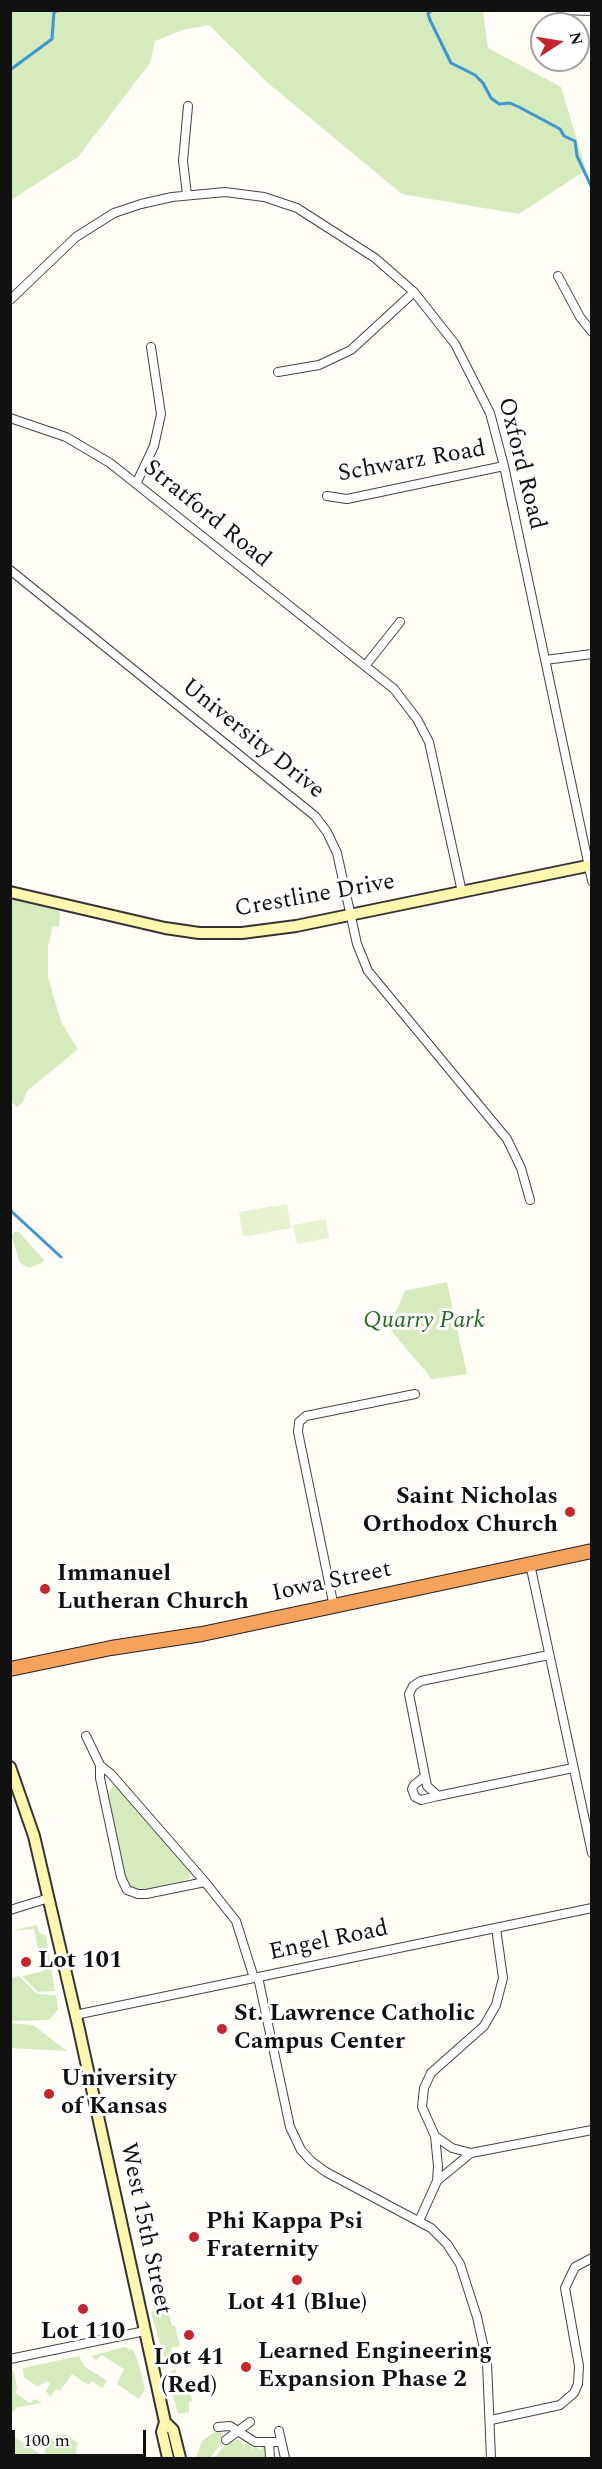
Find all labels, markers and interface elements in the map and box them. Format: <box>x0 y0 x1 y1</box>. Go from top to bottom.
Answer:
north arrow <box>530 12 590 72</box>
text: N <box>563 30 589 48</box>
street label: Oxford Road <box>490 395 550 533</box>
street label: Schwarz Road <box>336 436 488 490</box>
street label: Stratford Road <box>136 455 276 575</box>
street label: University Drive <box>175 674 329 806</box>
street label: Crestline Drive <box>233 869 397 925</box>
park label: Quarry Park <box>363 1308 485 1336</box>
place label: Saint Nicholas Orthodox Church <box>363 1484 558 1540</box>
marker: Saint Nicholas Orthodox Church <box>563 1505 577 1519</box>
street label: Iowa Street <box>270 1556 394 1610</box>
place label: Immanuel Lutheran Church <box>57 1561 249 1617</box>
marker: Immanuel Lutheran Church <box>38 1582 52 1596</box>
street label: Engel Road <box>267 1915 391 1969</box>
place label: Lot 101 <box>38 1948 122 1976</box>
marker: Lot 101 <box>19 1955 33 1969</box>
place label: St. Lawrence Catholic Campus Center <box>234 2001 475 2057</box>
marker: St. Lawrence Catholic Campus Center <box>215 2022 229 2036</box>
place label: University of Kansas <box>61 2066 177 2122</box>
marker: University of Kansas <box>42 2087 56 2101</box>
street label: West 15th Street <box>112 2141 176 2317</box>
place label: Phi Kappa Psi Fraternity <box>206 2209 363 2265</box>
marker: Phi Kappa Psi Fraternity <box>187 2230 201 2244</box>
marker: Lot 41 (Blue) <box>290 2273 304 2287</box>
place label: Lot 41 (Blue) <box>227 2290 367 2318</box>
marker: Lot 110 <box>76 2302 90 2316</box>
place label: Lot 110 <box>41 2319 125 2347</box>
marker: Lot 41 (Red) <box>182 2328 196 2342</box>
place label: Learned Engineering Expansion Phase 2 <box>258 2339 492 2395</box>
place label: Lot 41 (Red) <box>154 2345 224 2401</box>
marker: Learned Engineering Expansion Phase 2 <box>239 2360 253 2374</box>
scale bar <box>15 2418 148 2456</box>
text: 100 m <box>23 2427 70 2454</box>

